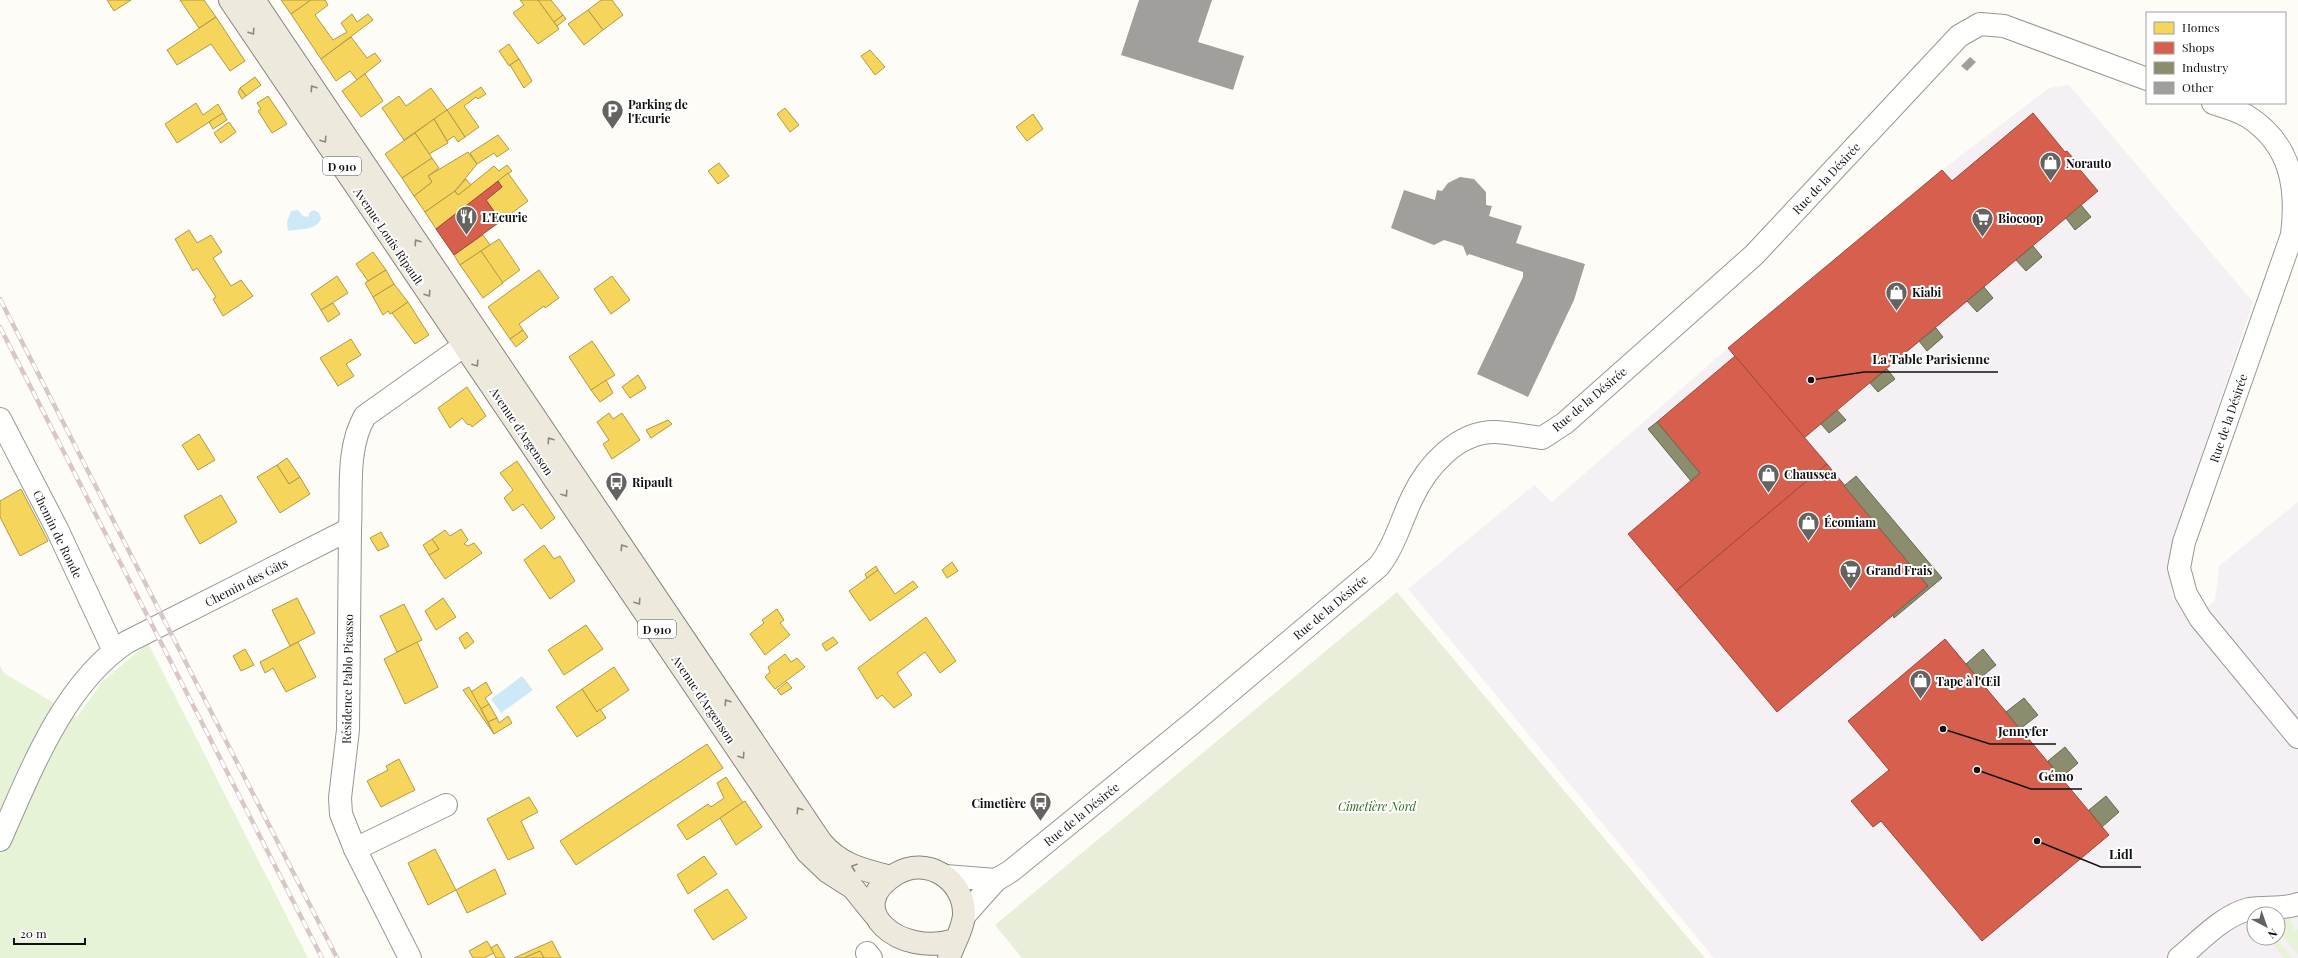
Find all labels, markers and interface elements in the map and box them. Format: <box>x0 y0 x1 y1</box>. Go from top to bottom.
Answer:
legend <box>2146 12 2286 104</box>
text: Homes <box>2182 19 2220 35</box>
one-way arrow <box>247 28 254 35</box>
text: Shops <box>2182 39 2214 55</box>
text: Industry <box>2182 59 2228 75</box>
text: Other <box>2182 79 2214 95</box>
one-way arrow <box>310 85 318 92</box>
place label: Parking de l'Ecurie <box>628 96 688 126</box>
parking icon: Parking de l'Ecurie <box>600 98 626 131</box>
one-way arrow <box>319 136 327 143</box>
street label: Rue de la Désirée <box>1789 139 1863 217</box>
shop icon: Norauto <box>2037 150 2063 183</box>
place label: Norauto <box>2066 155 2111 171</box>
road number: D 910 <box>323 157 361 175</box>
street label: Avenue Louis Ripault <box>350 183 428 288</box>
restaurant icon: L'Ecurie <box>453 204 479 237</box>
supermarket icon: Biocoop <box>1970 205 1996 238</box>
place label: L'Ecurie <box>482 209 528 225</box>
place label: Biocoop <box>1998 210 2043 226</box>
one-way arrow <box>415 240 422 247</box>
shop icon: Kiabi <box>1883 279 1909 312</box>
place label: Kiabi <box>1912 284 1942 300</box>
one-way arrow <box>423 290 431 297</box>
callout: La Table Parisienne <box>1864 347 1998 372</box>
text: La Table Parisienne <box>1872 350 1990 367</box>
one-way arrow <box>471 360 479 367</box>
street label: Rue de la Désirée <box>1548 363 1630 435</box>
street label: Rue de la Désirée <box>2205 372 2251 464</box>
street label: Avenue d'Argenson <box>486 383 557 478</box>
one-way arrow <box>548 437 555 444</box>
shop icon: Chaussea <box>1756 461 1782 494</box>
place label: Chaussea <box>1784 466 1837 482</box>
bus stop icon: Ripault <box>603 469 629 502</box>
place label: Ripault <box>632 474 674 490</box>
street label: Chemin de Ronde <box>30 487 86 581</box>
one-way arrow <box>560 490 567 497</box>
shop icon: Écomiam <box>1796 509 1822 542</box>
place label: Écomiam <box>1824 514 1876 530</box>
one-way arrow <box>621 545 628 552</box>
street label: Chemin des Gâts <box>202 554 290 610</box>
supermarket icon: Grand Frais <box>1837 557 1863 590</box>
place label: Grand Frais <box>1866 562 1933 578</box>
street label: Rue de la Désirée <box>1289 571 1371 643</box>
one-way arrow <box>634 598 641 605</box>
street label: Résidence Pablo Picasso <box>338 613 356 744</box>
road number: D 910 <box>638 620 676 638</box>
street label: Avenue d'Argenson <box>668 651 739 746</box>
shop icon: Tape à l'Œil <box>1907 668 1933 701</box>
place label: Tape à l'Œil <box>1936 673 2001 689</box>
one-way arrow <box>724 699 732 706</box>
callout: Jennyfer <box>1990 719 2056 744</box>
text: Jennyfer <box>1997 722 2048 739</box>
one-way arrow <box>737 752 745 759</box>
callout: Gémo <box>2031 764 2082 789</box>
text: Gémo <box>2038 767 2074 784</box>
street label: Rue de la Désirée <box>1040 779 1122 849</box>
bus stop icon: Cimetière <box>1028 790 1054 823</box>
place label: Cimetière <box>971 795 1026 811</box>
park label: Cimetière Nord <box>1338 798 1417 814</box>
one-way arrow <box>797 807 804 814</box>
callout: Lidl <box>2101 842 2141 867</box>
text: Lidl <box>2109 845 2133 862</box>
one-way arrow <box>850 863 857 872</box>
north arrow <box>2246 906 2286 946</box>
scale bar <box>14 920 85 946</box>
text: 20 m <box>20 925 47 941</box>
text: N <box>2265 926 2281 942</box>

